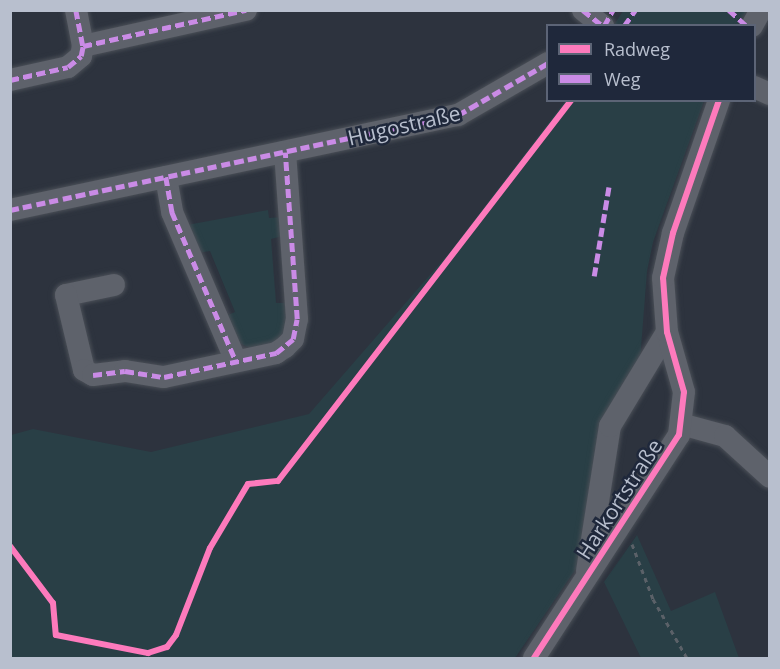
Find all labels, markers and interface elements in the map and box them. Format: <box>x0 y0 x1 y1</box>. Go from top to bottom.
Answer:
legend <box>546 24 756 102</box>
text: Radweg <box>604 37 670 61</box>
text: Weg <box>604 67 641 91</box>
street label: Hugostraße <box>345 100 463 150</box>
street label: Harkortstraße <box>571 434 667 564</box>

